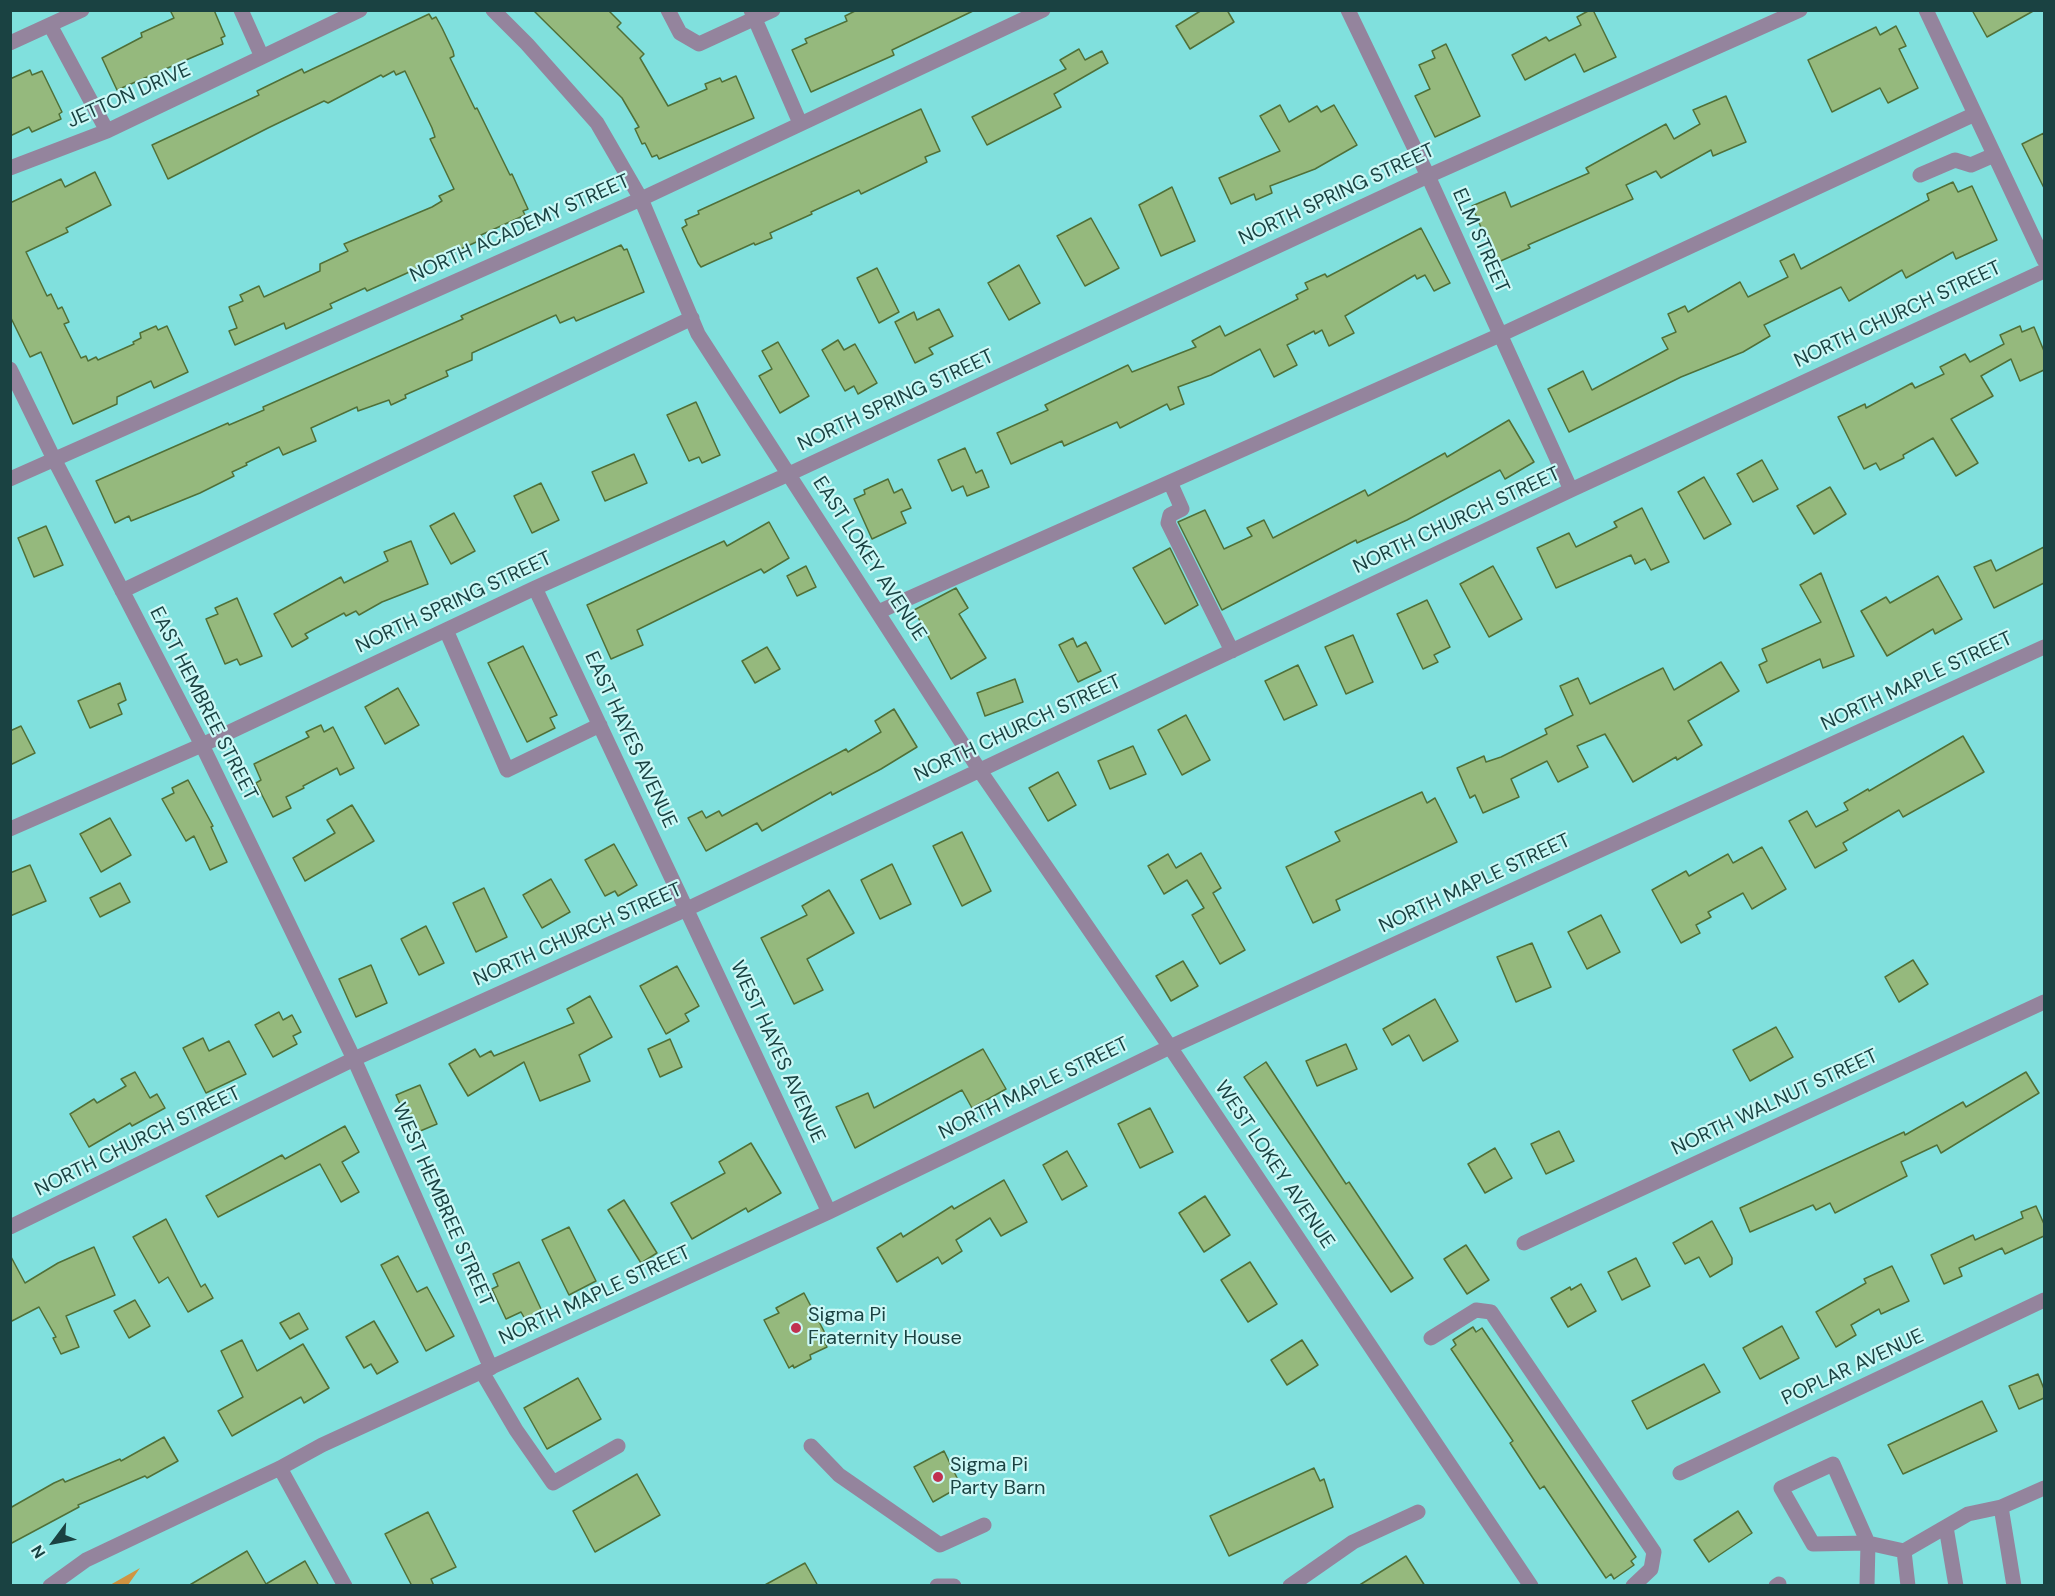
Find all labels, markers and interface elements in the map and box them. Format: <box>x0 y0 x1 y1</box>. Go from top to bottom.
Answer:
street label: JETTON DRIVE <box>64 58 194 134</box>
street label: NORTH SPRING STREET <box>1235 139 1439 251</box>
street label: NORTH ACADEMY STREET <box>406 170 634 288</box>
street label: ELM STREET <box>1446 185 1514 297</box>
street label: NORTH CHURCH STREET <box>1791 256 2005 374</box>
street label: NORTH SPRING STREET <box>794 345 998 457</box>
street label: NORTH CHURCH STREET <box>1350 462 1564 580</box>
street label: EAST LOKEY AVENUE <box>807 472 931 646</box>
street label: NORTH SPRING STREET <box>352 547 556 659</box>
street label: EAST HEMBREE STREET <box>144 603 262 805</box>
street label: NORTH MAPLE STREET <box>1818 627 2016 737</box>
street label: EAST HAYES AVENUE <box>579 648 681 832</box>
street label: NORTH CHURCH STREET <box>911 670 1125 788</box>
street label: NORTH MAPLE STREET <box>1376 829 1574 939</box>
street label: NORTH CHURCH STREET <box>470 878 686 992</box>
street label: WEST HAYES AVENUE <box>724 957 830 1147</box>
street label: NORTH MAPLE STREET <box>935 1033 1133 1145</box>
street label: NORTH WALNUT STREET <box>1668 1045 1882 1161</box>
street label: WEST LOKEY AVENUE <box>1209 1076 1339 1254</box>
street label: NORTH CHURCH STREET <box>31 1082 245 1202</box>
street label: WEST HEMBREE STREET <box>386 1100 498 1310</box>
street label: NORTH MAPLE STREET <box>496 1241 694 1351</box>
place label: Sigma Pi Fraternity House <box>808 1304 962 1351</box>
marker: Sigma Pi Fraternity House <box>789 1321 803 1335</box>
street label: POPLAR AVENUE <box>1778 1325 1928 1411</box>
place label: Sigma Pi Party Barn <box>950 1454 1046 1501</box>
marker: Sigma Pi Party Barn <box>931 1470 945 1484</box>
north arrow <box>24 1512 84 1572</box>
text: N <box>26 1541 50 1562</box>

